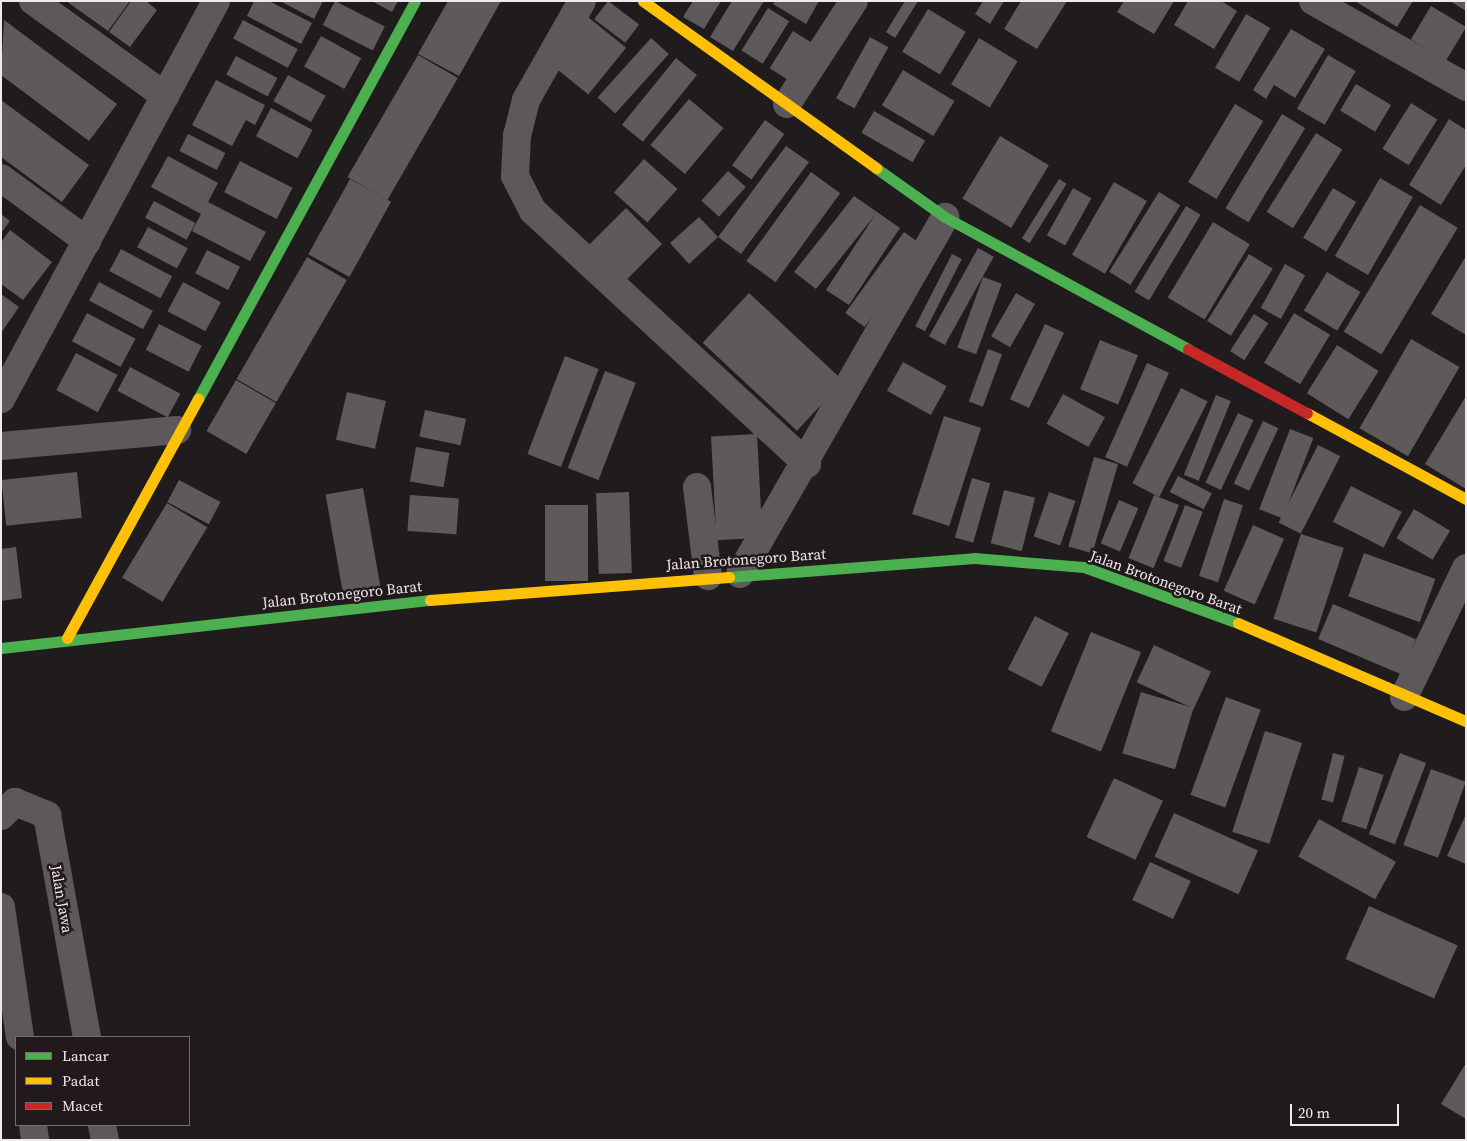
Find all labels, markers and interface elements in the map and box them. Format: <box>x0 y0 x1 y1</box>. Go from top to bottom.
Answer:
street label: Jalan Brotonegoro Barat <box>665 544 827 574</box>
street label: Jalan Brotonegoro Barat <box>1088 546 1244 618</box>
street label: Jalan Brotonegoro Barat <box>261 577 423 611</box>
street label: Jalan Jawa <box>47 864 77 934</box>
legend <box>15 1036 190 1126</box>
text: Lancar <box>62 1045 109 1066</box>
text: Padat <box>62 1070 99 1091</box>
scale bar <box>1292 1094 1401 1126</box>
text: Macet <box>62 1095 103 1116</box>
text: 20 m <box>1298 1102 1330 1123</box>

